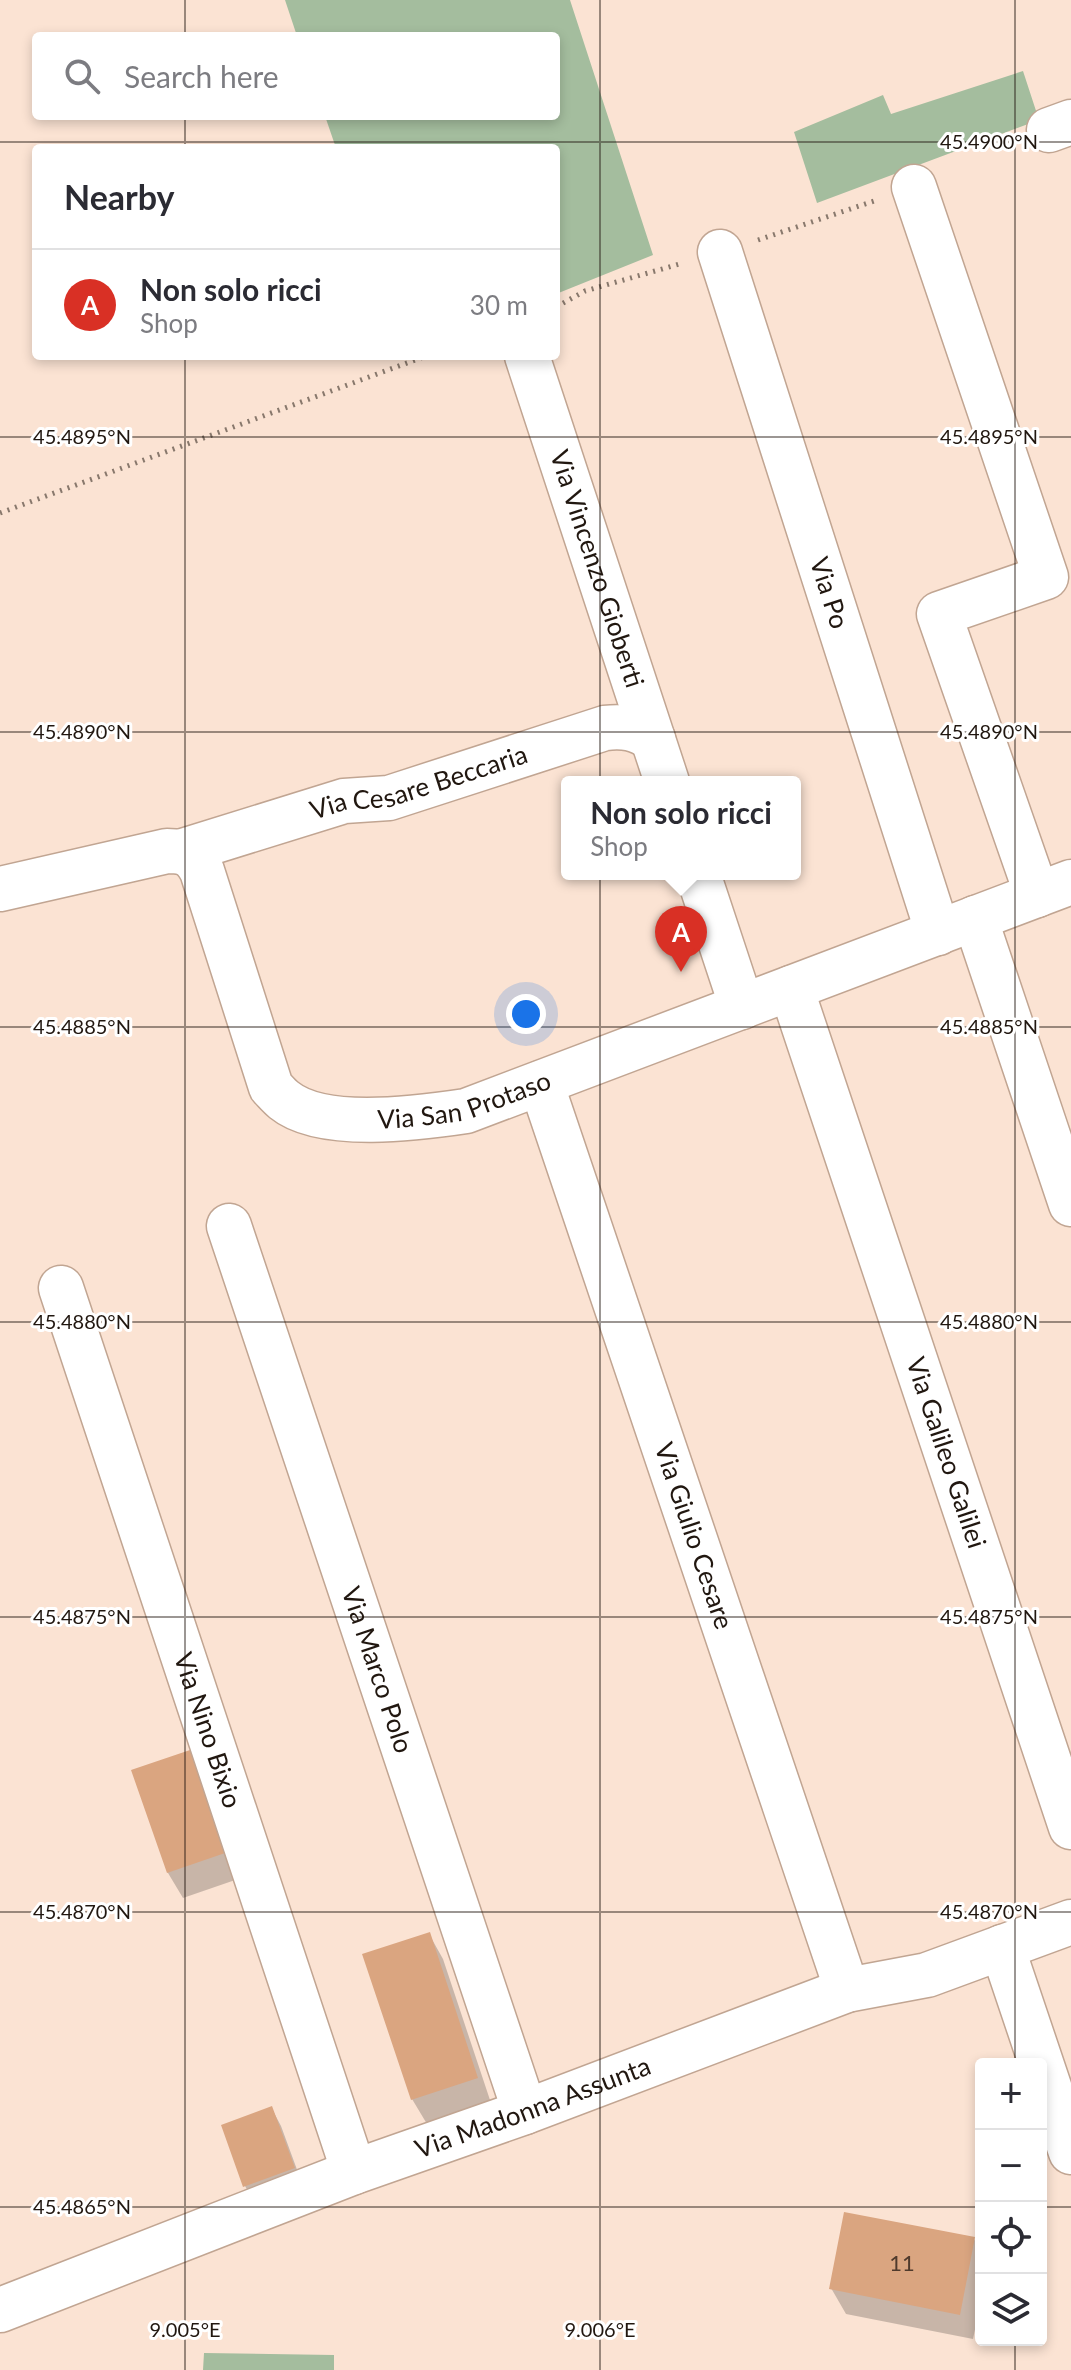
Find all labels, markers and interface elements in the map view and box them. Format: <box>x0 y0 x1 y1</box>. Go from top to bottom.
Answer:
search box <box>32 32 560 120</box>
icon: search <box>60 54 104 98</box>
text: Search here <box>124 58 279 94</box>
text: 45.4900°N <box>940 129 1038 153</box>
text: Nearby <box>64 176 175 217</box>
text: Non solo ricci <box>140 271 322 307</box>
text: A <box>81 289 99 321</box>
text: 30 m <box>470 289 528 321</box>
text: Shop <box>140 307 198 339</box>
text: 45.4895°N <box>33 424 131 448</box>
text: 45.4895°N <box>940 424 1038 448</box>
street label: Via Vincenzo Gioberti <box>544 446 652 691</box>
street label: Via Po <box>804 553 856 632</box>
text: 45.4890°N <box>33 719 131 743</box>
text: 45.4890°N <box>940 719 1038 743</box>
street label: Via Cesare Beccaria <box>306 737 531 826</box>
popup <box>561 776 801 880</box>
text: Non solo ricci <box>590 794 772 830</box>
text: Shop <box>590 830 648 862</box>
pin: A <box>655 906 707 972</box>
your location <box>506 994 546 1034</box>
text: 45.4885°N <box>33 1014 131 1038</box>
text: 45.4885°N <box>940 1014 1038 1038</box>
street label: Via San Protaso <box>377 1063 555 1135</box>
text: 45.4880°N <box>33 1309 131 1333</box>
text: 45.4880°N <box>940 1309 1038 1333</box>
street label: Via Galileo Galilei <box>900 1353 994 1552</box>
street label: Via Giulio Cesare <box>648 1438 741 1633</box>
street label: Via Marco Polo <box>336 1582 421 1757</box>
text: 45.4875°N <box>33 1604 131 1628</box>
text: 45.4875°N <box>940 1604 1038 1628</box>
street label: Via Nino Bixio <box>168 1648 249 1812</box>
text: 45.4870°N <box>33 1899 131 1923</box>
text: 45.4870°N <box>940 1899 1038 1923</box>
street label: Via Madonna Assunta <box>410 2049 655 2164</box>
map controls <box>975 2058 1047 2346</box>
button: + <box>975 2058 1047 2130</box>
button: − <box>975 2130 1047 2202</box>
text: 45.4865°N <box>33 2194 131 2218</box>
button: locate <box>975 2202 1047 2274</box>
house number: 11 <box>889 2249 915 2276</box>
button: layers <box>975 2274 1047 2346</box>
text: 9.005°E <box>150 2317 220 2341</box>
text: 9.006°E <box>565 2317 635 2341</box>

